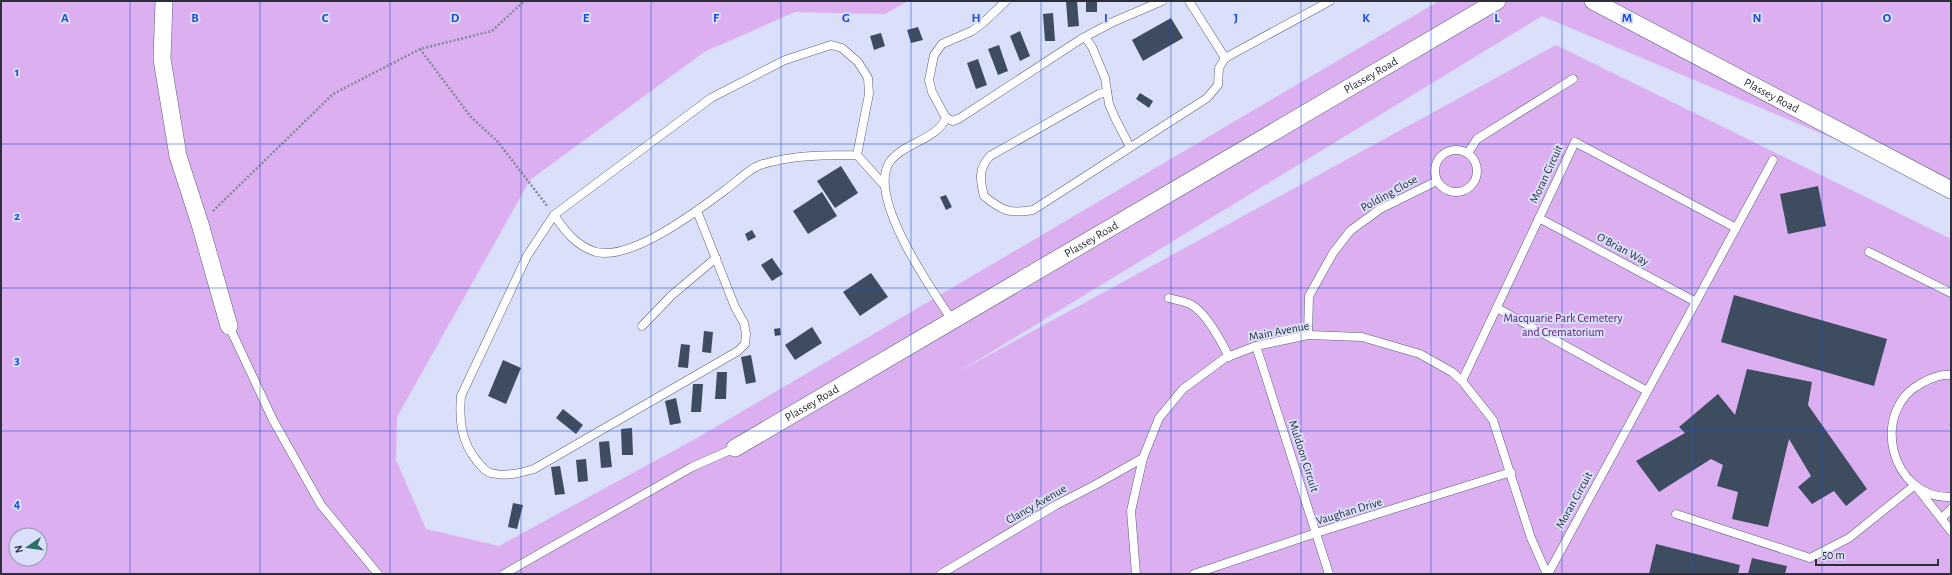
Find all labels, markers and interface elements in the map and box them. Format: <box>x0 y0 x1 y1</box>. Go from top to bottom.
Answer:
text: A <box>61 12 69 25</box>
text: B <box>191 12 199 25</box>
text: C <box>322 12 329 25</box>
text: D <box>451 12 460 25</box>
text: E <box>583 12 590 25</box>
text: F <box>713 12 720 25</box>
text: G <box>842 12 850 25</box>
text: H <box>971 12 981 25</box>
text: I <box>1104 12 1108 25</box>
text: J <box>1234 12 1238 25</box>
text: K <box>1362 12 1370 25</box>
text: L <box>1494 12 1500 25</box>
text: M <box>1622 12 1632 25</box>
text: N <box>1752 12 1762 25</box>
text: O <box>1883 12 1892 25</box>
street label: Plassey Road <box>1342 55 1400 96</box>
text: 1 <box>15 66 19 79</box>
street label: Plassey Road <box>1742 76 1801 115</box>
street label: Moran Circuit <box>1527 143 1565 205</box>
street label: Polding Close <box>1359 173 1419 213</box>
text: 2 <box>14 210 20 223</box>
street label: Plassey Road <box>1062 219 1120 259</box>
street label: O'Brian Way <box>1595 230 1651 268</box>
park label: Macquarie Park Cemetery and Crematorium <box>1503 312 1623 338</box>
street label: Main Avenue <box>1248 319 1310 343</box>
text: 3 <box>14 354 20 367</box>
street label: Plassey Road <box>783 383 841 423</box>
street label: Muldoon Circuit <box>1287 419 1321 494</box>
street label: Moran Circuit <box>1554 469 1595 530</box>
street label: Clancy Avenue <box>1004 482 1069 527</box>
street label: Vaughan Drive <box>1315 495 1383 527</box>
text: 4 <box>14 498 21 511</box>
north arrow <box>8 527 48 567</box>
scale bar <box>1816 541 1938 567</box>
text: N <box>13 544 25 554</box>
text: 50 m <box>1822 549 1845 561</box>

